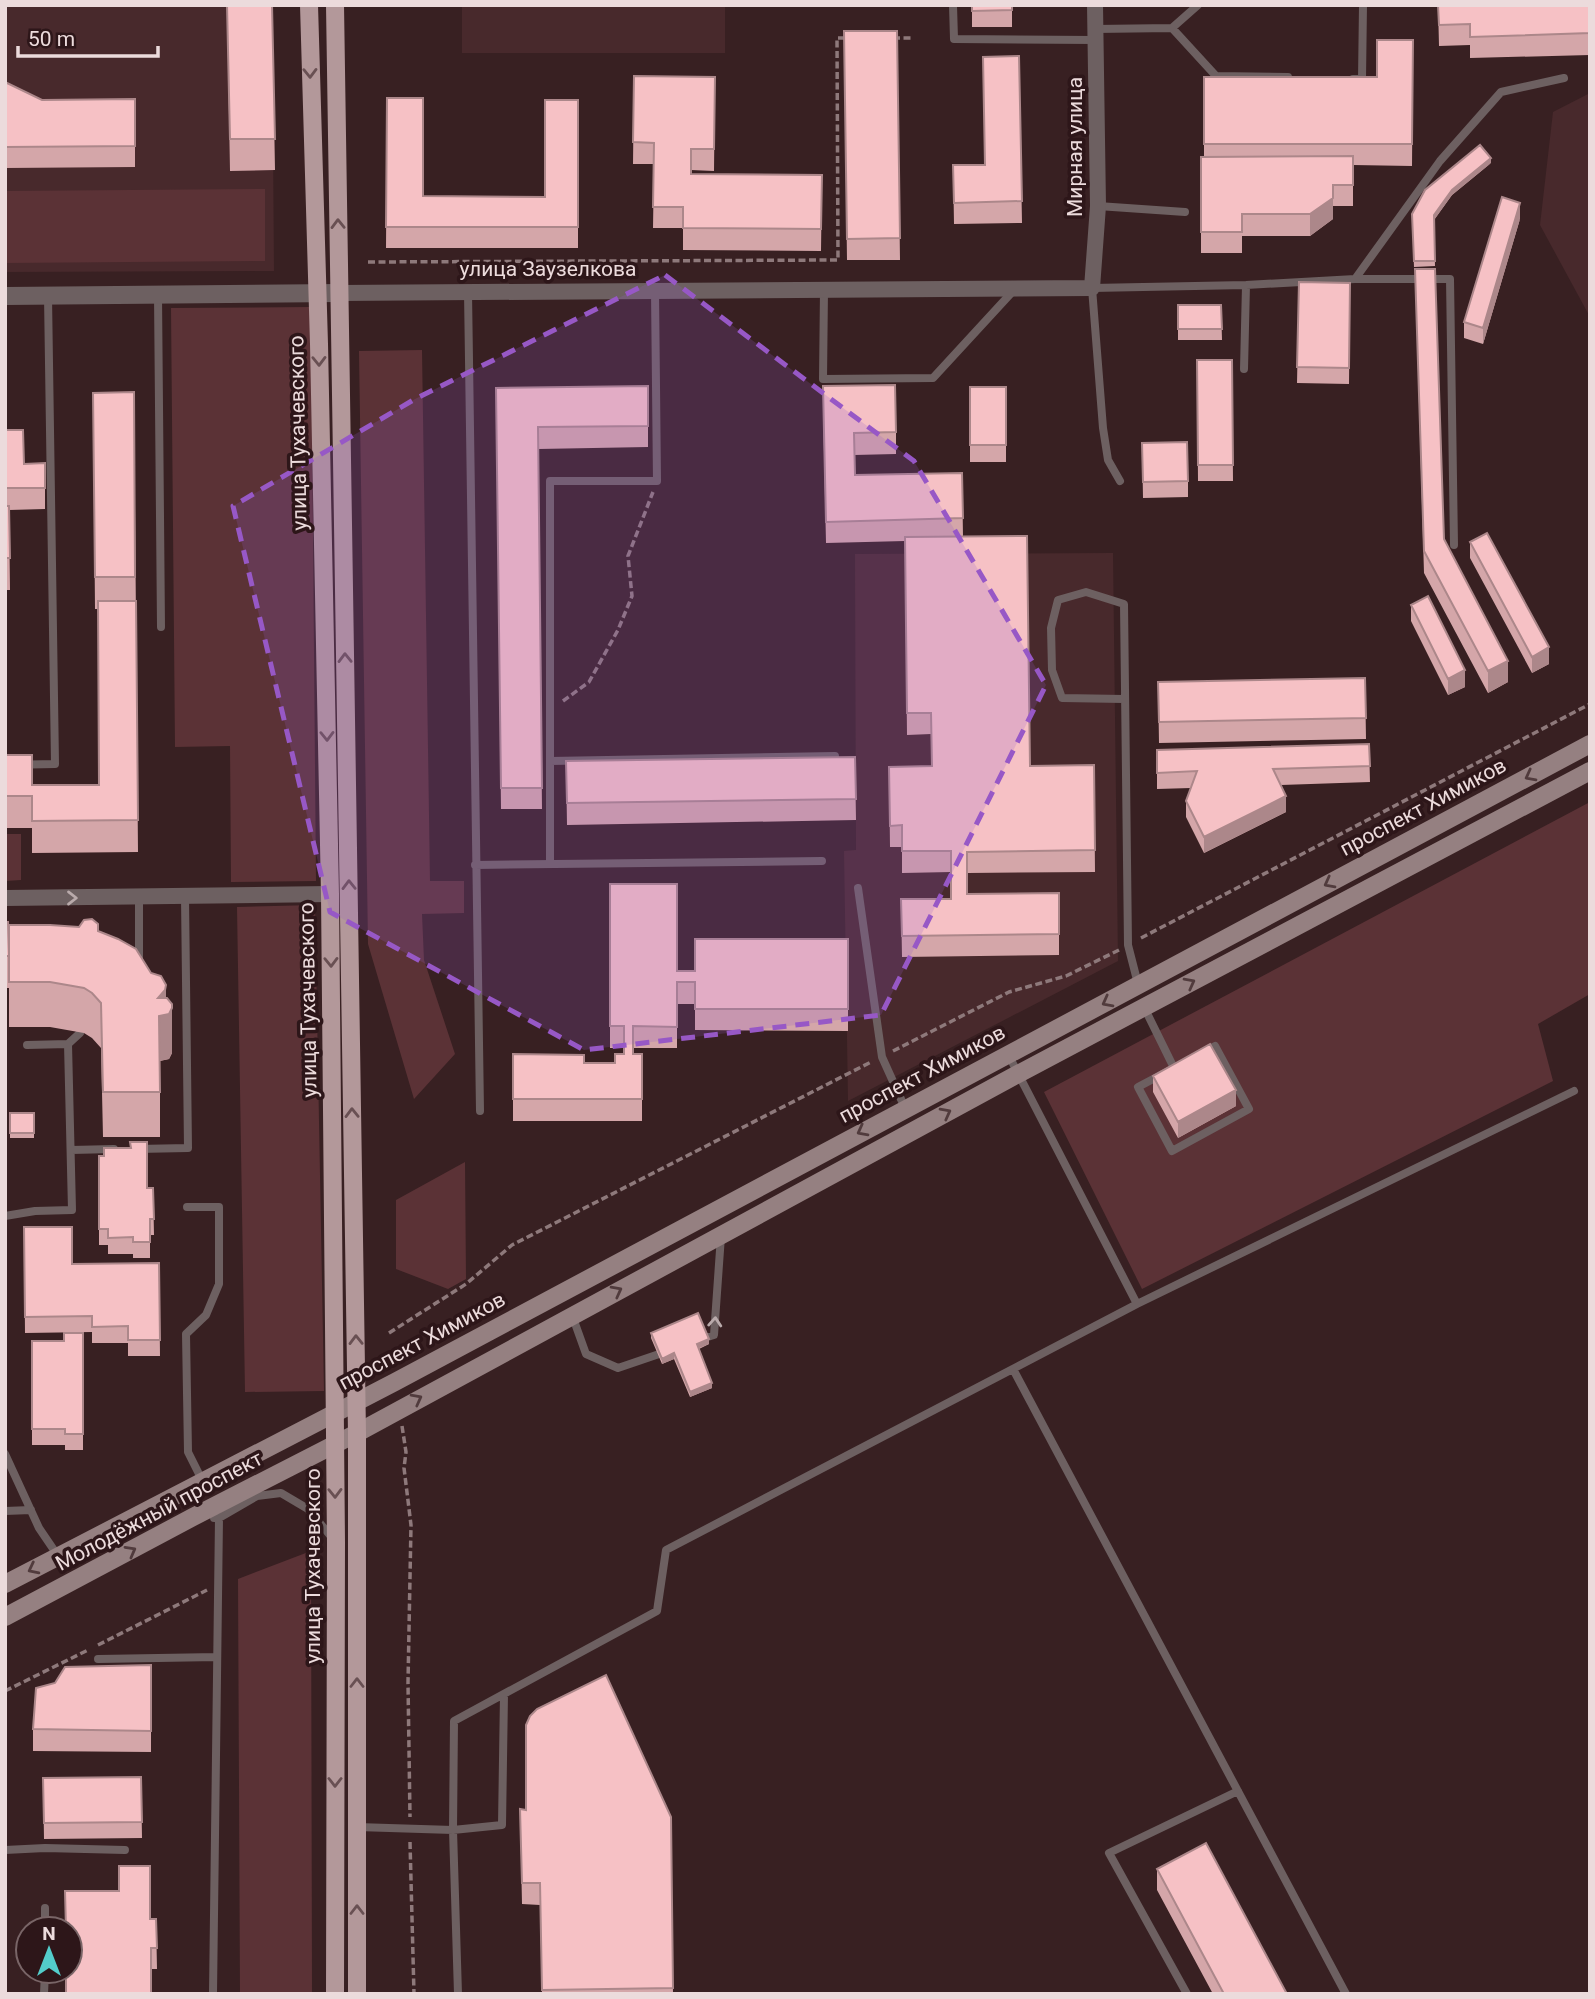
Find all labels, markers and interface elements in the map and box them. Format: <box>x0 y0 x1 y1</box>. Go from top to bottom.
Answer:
scale bar <box>18 14 158 58</box>
text: 50 m <box>28 27 75 51</box>
one-way arrow <box>302 69 318 79</box>
street label: Мирная улица <box>1063 77 1087 217</box>
one-way arrow <box>331 219 346 230</box>
street label: улица Заузелкова <box>459 257 637 281</box>
street label: улица Тухачевского <box>284 335 312 531</box>
one-way arrow <box>311 357 327 367</box>
one-way arrow <box>337 652 353 662</box>
one-way arrow <box>319 731 335 742</box>
street label: проспект Химиков <box>1336 753 1510 861</box>
one-way arrow <box>1524 768 1537 781</box>
one-way arrow <box>1324 875 1336 888</box>
one-way arrow <box>341 879 356 890</box>
one-way arrow <box>67 890 78 906</box>
street label: улица Тухачевского <box>294 902 322 1098</box>
one-way arrow <box>323 958 339 968</box>
one-way arrow <box>1183 977 1195 991</box>
one-way arrow <box>1102 994 1114 1007</box>
street label: проспект Химиков <box>835 1020 1009 1128</box>
one-way arrow <box>344 1107 360 1117</box>
one-way arrow <box>939 1107 951 1121</box>
one-way arrow <box>857 1123 870 1136</box>
one-way arrow <box>609 1286 622 1299</box>
street label: проспект Химиков <box>335 1287 509 1395</box>
one-way arrow <box>707 1316 722 1327</box>
one-way arrow <box>348 1334 364 1345</box>
one-way arrow <box>409 1394 422 1407</box>
street label: Молодёжный проспект <box>51 1446 267 1576</box>
street label: улица Тухачевского <box>301 1468 325 1664</box>
one-way arrow <box>327 1488 343 1499</box>
one-way arrow <box>124 1546 137 1559</box>
one-way arrow <box>28 1561 40 1575</box>
one-way arrow <box>349 1677 365 1687</box>
one-way arrow <box>327 1777 343 1788</box>
one-way arrow <box>349 1904 365 1915</box>
north arrow <box>14 1915 84 1985</box>
text: N <box>42 1922 56 1945</box>

